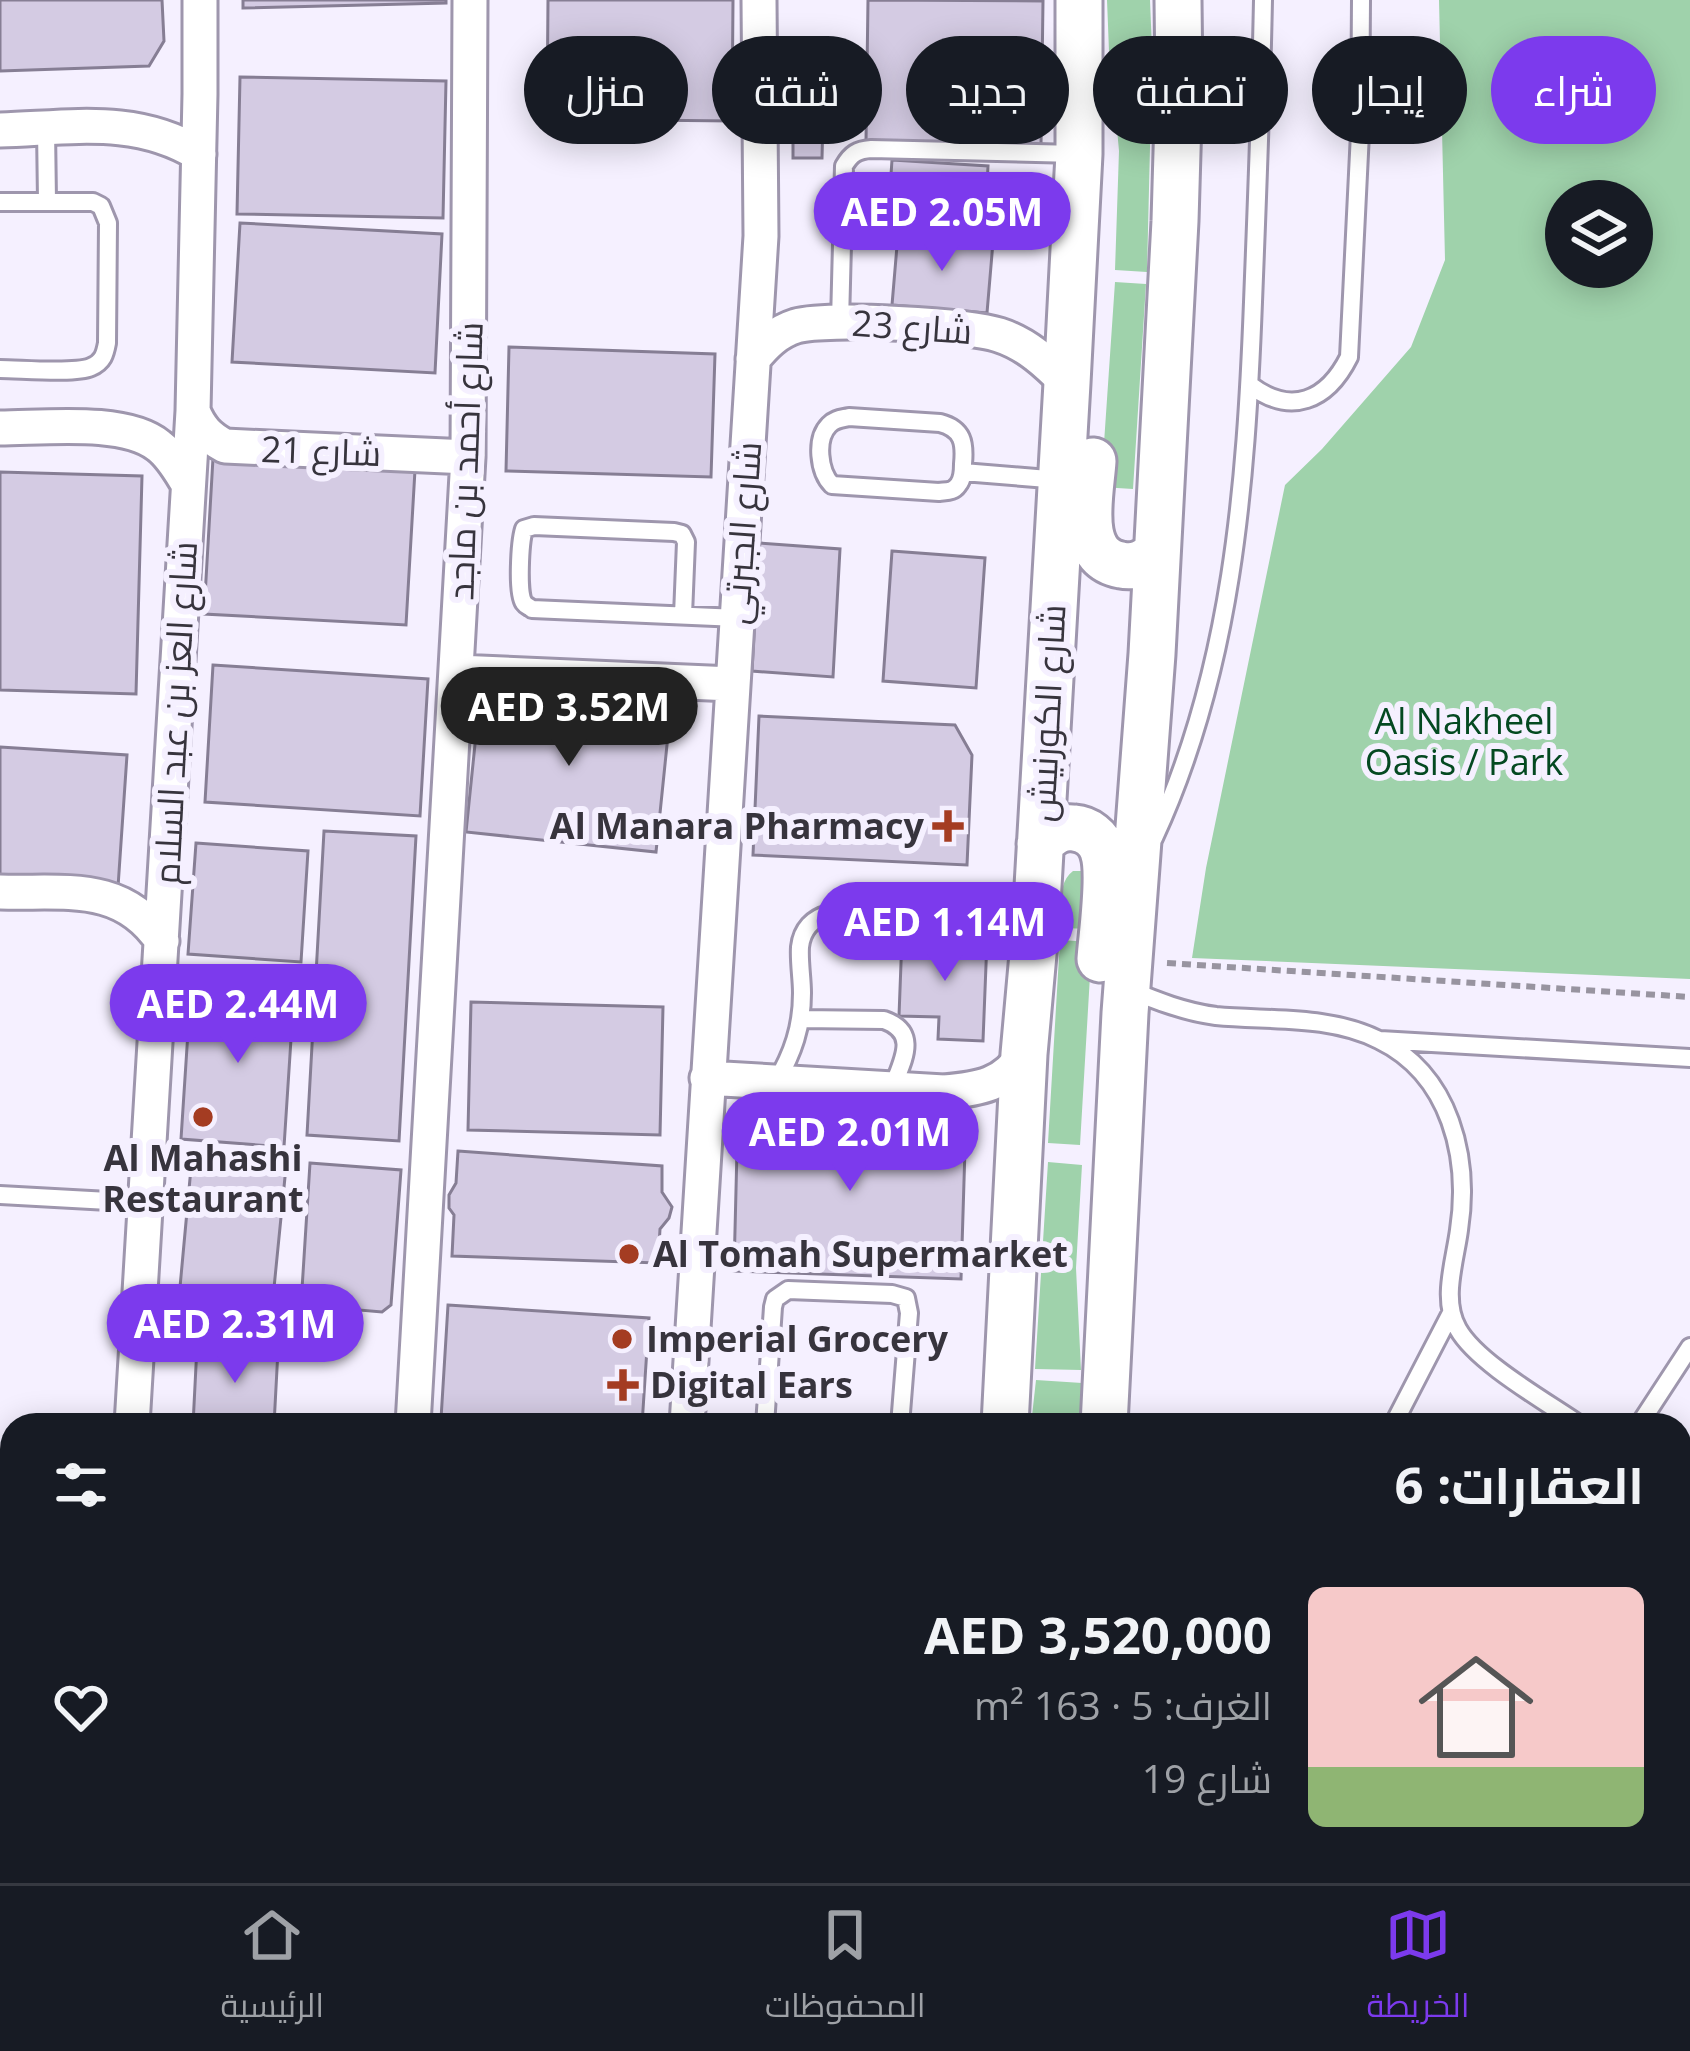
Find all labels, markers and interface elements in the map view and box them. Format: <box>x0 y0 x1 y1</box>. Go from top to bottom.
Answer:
chip: منزل <box>524 36 688 144</box>
chip: شقة <box>712 36 882 144</box>
chip: جديد <box>906 36 1069 144</box>
chip: تصفية <box>1093 36 1288 144</box>
chip: إيجار <box>1312 36 1467 144</box>
chip: شراء <box>1491 36 1656 144</box>
pin: AED 2.05M <box>805 172 1079 274</box>
map controls <box>1545 180 1653 288</box>
button: layers <box>1545 180 1653 288</box>
text: AED 2.05M <box>841 184 1043 237</box>
street label: شارع 23 <box>850 298 974 356</box>
street label: شارع أحمد بن ماجد <box>435 321 495 601</box>
street label: شارع 21 <box>260 424 382 478</box>
street label: شارع الجبرتي <box>711 440 777 626</box>
street label: شارع العز بن عبد السلام <box>141 540 209 886</box>
street label: شارع الكورنيش <box>1016 603 1078 823</box>
pin: AED 3.52M <box>432 667 706 769</box>
text: AED 3.52M <box>468 679 670 732</box>
park label: Al Nakheel Oasis / Park <box>1365 696 1563 786</box>
place label: Al Manara Pharmacy <box>550 801 925 850</box>
marker: Al Manara Pharmacy <box>935 813 961 839</box>
pin: AED 1.14M <box>808 882 1082 984</box>
text: AED 1.14M <box>844 894 1046 947</box>
pin: AED 2.44M <box>101 964 375 1066</box>
text: AED 2.44M <box>137 976 339 1029</box>
pin: AED 2.01M <box>713 1092 987 1194</box>
marker: Al Mahashi Restaurant <box>190 1104 216 1130</box>
text: AED 2.01M <box>749 1104 951 1157</box>
place label: Al Mahashi Restaurant <box>102 1133 304 1223</box>
place label: Al Tomah Supermarket <box>653 1229 1068 1278</box>
marker: Al Tomah Supermarket <box>616 1241 642 1267</box>
pin: AED 2.31M <box>98 1284 372 1386</box>
text: AED 2.31M <box>134 1296 336 1349</box>
place label: Imperial Grocery <box>646 1314 949 1363</box>
marker: Imperial Grocery <box>609 1326 635 1352</box>
place label: Digital Ears <box>650 1360 853 1409</box>
marker: Digital Ears <box>607 1369 639 1401</box>
text: العقارات: 6 <box>1395 1449 1644 1519</box>
icon: filters <box>48 1452 114 1518</box>
text: AED 3,520,000 <box>924 1599 1272 1669</box>
icon: home <box>1404 1635 1548 1779</box>
icon: heart <box>48 1674 114 1740</box>
text: الغرف: 5 · 163 m² <box>974 1678 1272 1731</box>
text: شارع 19 <box>1142 1751 1272 1804</box>
tab: الرئيسية <box>221 1902 324 2036</box>
tab: المحفوظات <box>765 1902 926 2036</box>
tab: الخريطة <box>1367 1902 1470 2036</box>

